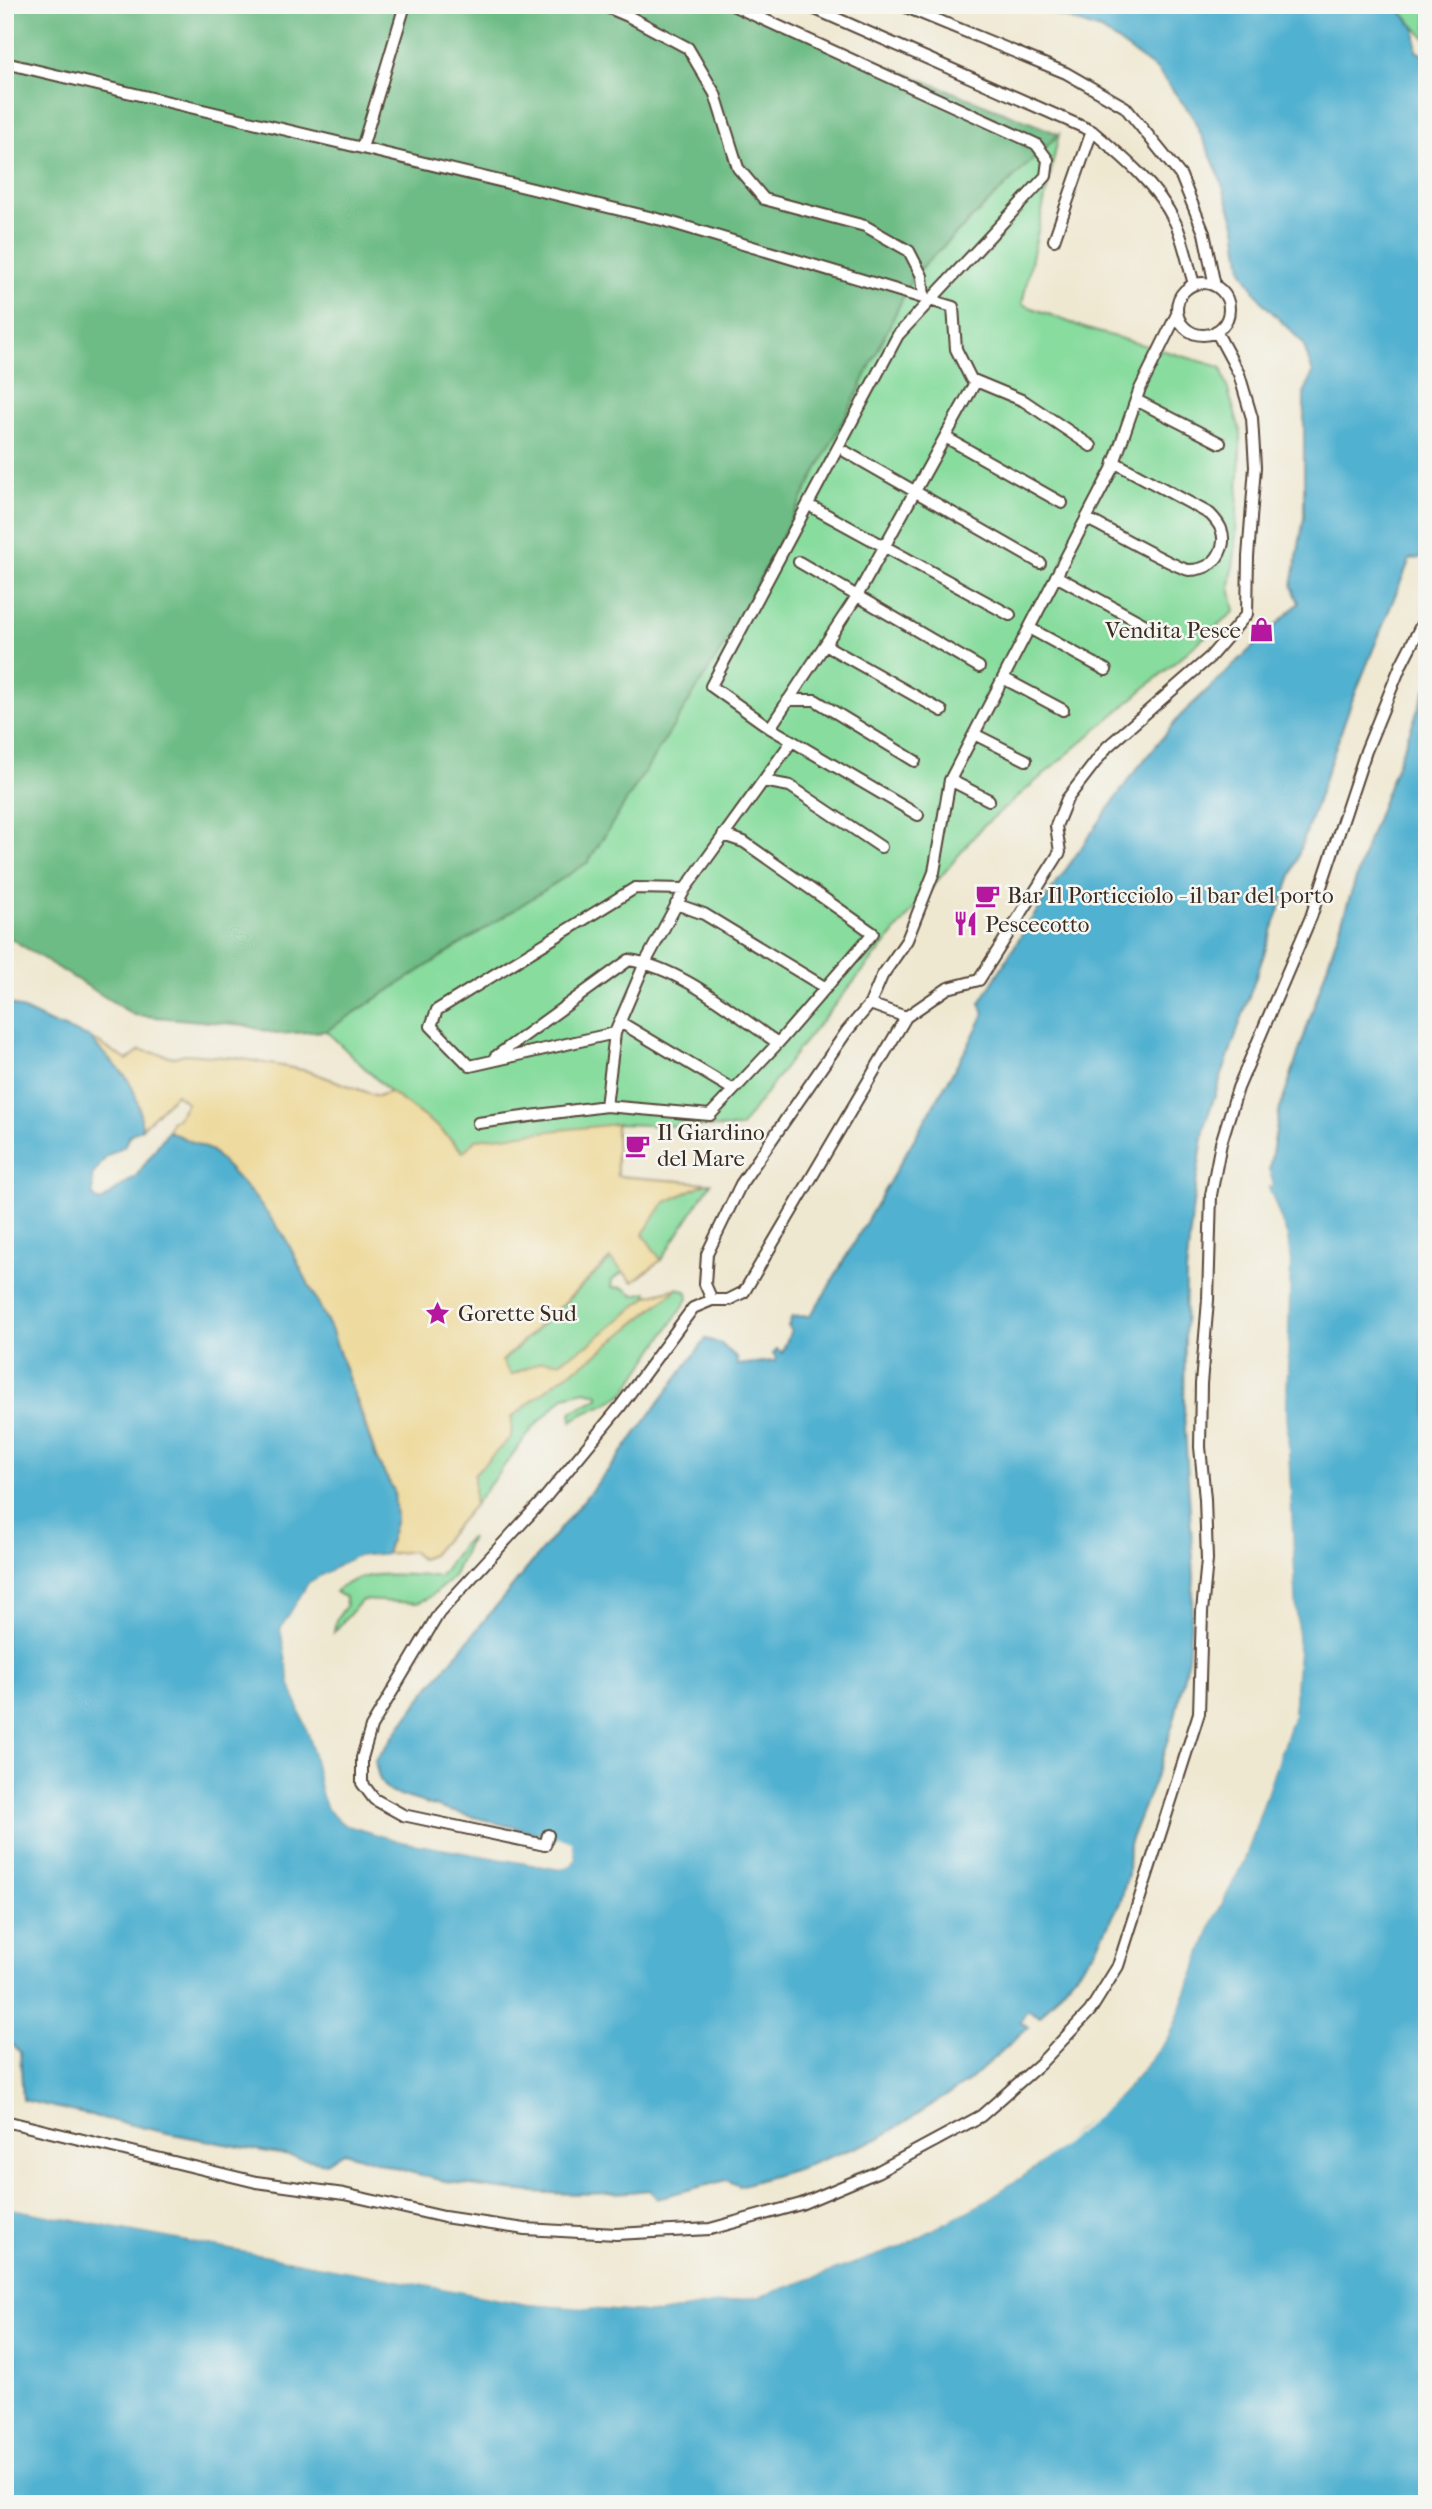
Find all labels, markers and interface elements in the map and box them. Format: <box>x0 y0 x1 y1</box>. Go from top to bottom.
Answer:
shop icon: Vendita Pesce <box>1247 616 1275 644</box>
place label: Vendita Pesce <box>1104 617 1241 644</box>
cafe icon: Bar Il Porticciolo - il bar del porto <box>973 881 1001 909</box>
place label: Bar Il Porticciolo - il bar del porto <box>1007 882 1334 909</box>
restaurant icon: Pescecotto <box>951 910 979 938</box>
place label: Pescecotto <box>985 911 1090 938</box>
place label: Il Giardino del Mare <box>657 1119 765 1172</box>
cafe icon: Il Giardino del Mare <box>623 1131 651 1159</box>
place icon: Gorette Sud <box>424 1299 452 1327</box>
place label: Gorette Sud <box>458 1300 577 1327</box>

